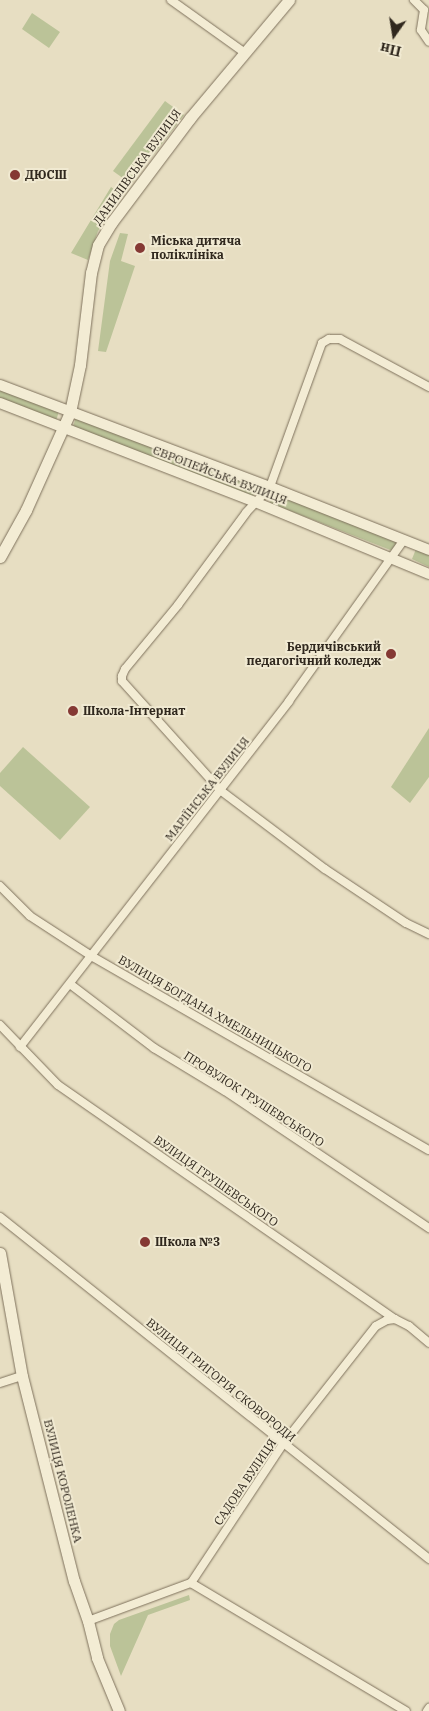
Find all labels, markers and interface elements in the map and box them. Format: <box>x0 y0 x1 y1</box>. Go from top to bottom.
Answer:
north arrow <box>369 10 419 60</box>
text: Пн <box>378 38 403 61</box>
street label: ДАНИЛІВСЬКА ВУЛИЦЯ <box>90 106 184 228</box>
place label: ДЮСШ <box>25 168 67 182</box>
marker: ДЮСШ <box>9 169 21 181</box>
place label: Міська дитяча поліклініка <box>151 234 241 262</box>
marker: Міська дитяча поліклініка <box>133 241 147 255</box>
street label: ЄВРОПЕЙСЬКА ВУЛИЦЯ <box>151 443 289 507</box>
place label: Бердичівський педагогічний коледж <box>247 640 381 668</box>
marker: Бердичівський педагогічний коледж <box>385 648 397 660</box>
place label: Школа-Інтернат <box>83 704 185 718</box>
marker: Школа-Інтернат <box>67 705 79 717</box>
street label: МАРІЇНСЬКА ВУЛИЦЯ <box>162 734 252 844</box>
street label: ВУЛИЦЯ БОГДАНА ХМЕЛЬНИЦЬКОГО <box>116 953 314 1075</box>
street label: ПРОВУЛОК ГРУШЕВСЬКОГО <box>181 1048 327 1150</box>
street label: ВУЛИЦЯ ГРУШЕВСЬКОГО <box>151 1132 281 1230</box>
place label: Школа №3 <box>155 1235 220 1249</box>
marker: Школа №3 <box>139 1236 151 1248</box>
street label: ВУЛИЦЯ ГРИГОРІЯ СКОВОРОДИ <box>143 1315 299 1445</box>
street label: ВУЛИЦЯ КОРОЛЕНКА <box>41 1418 85 1544</box>
street label: САДОВА ВУЛИЦЯ <box>211 1436 279 1528</box>

